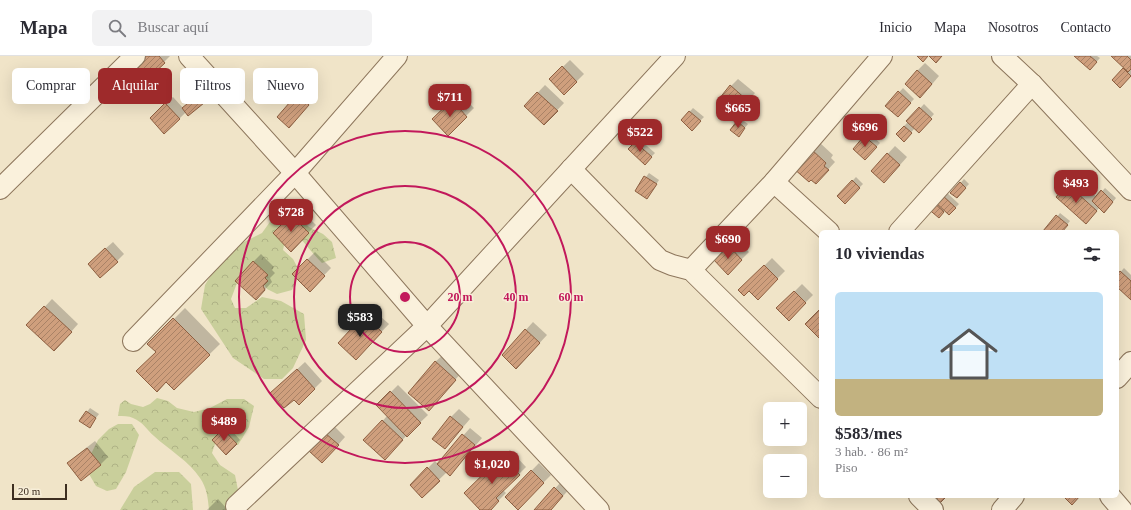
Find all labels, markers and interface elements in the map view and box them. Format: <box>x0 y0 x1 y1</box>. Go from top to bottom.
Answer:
search box <box>92 10 372 46</box>
text: Mapa <box>20 17 68 38</box>
icon: search <box>106 17 128 39</box>
text: Buscar aquí <box>138 19 209 35</box>
text: Inicio <box>879 20 912 35</box>
text: Mapa <box>934 20 966 35</box>
text: Nosotros <box>988 20 1038 35</box>
text: Contacto <box>1060 20 1111 35</box>
chip: Comprar <box>12 68 90 104</box>
chip: Alquilar <box>98 68 172 104</box>
chip: Filtros <box>180 68 245 104</box>
chip: Nuevo <box>253 68 318 104</box>
pin: $711 <box>426 84 474 118</box>
text: $711 <box>437 89 463 104</box>
pin: $665 <box>714 95 762 129</box>
text: $665 <box>725 100 751 115</box>
pin: $696 <box>841 114 889 148</box>
pin: $522 <box>616 119 664 153</box>
text: $696 <box>852 119 878 134</box>
text: $522 <box>627 124 653 139</box>
pin: $493 <box>1052 170 1100 204</box>
text: $493 <box>1063 175 1089 190</box>
pin: $728 <box>267 199 315 233</box>
text: $728 <box>278 204 304 219</box>
pin: $690 <box>704 226 752 260</box>
text: $690 <box>715 231 741 246</box>
icon: filters <box>1081 243 1103 265</box>
text: 10 viviendas <box>835 244 924 263</box>
centre of rings <box>398 290 412 304</box>
text: 20 m <box>448 290 473 304</box>
text: 40 m <box>504 290 529 304</box>
text: 60 m <box>559 290 584 304</box>
pin: $583 <box>336 304 384 338</box>
text: $583 <box>347 309 373 324</box>
icon: home <box>933 318 1005 390</box>
map controls <box>763 402 807 498</box>
button: + <box>763 402 807 446</box>
pin: $489 <box>200 408 248 442</box>
text: $489 <box>211 413 237 428</box>
text: $583/mes <box>835 424 902 443</box>
text: 3 hab. · 86 m² <box>835 444 908 459</box>
pin: $1,020 <box>459 451 525 485</box>
button: − <box>763 454 807 498</box>
text: $1,020 <box>474 456 510 471</box>
text: Piso <box>835 460 857 475</box>
scale bar <box>12 482 67 501</box>
text: 20 m <box>18 485 40 497</box>

